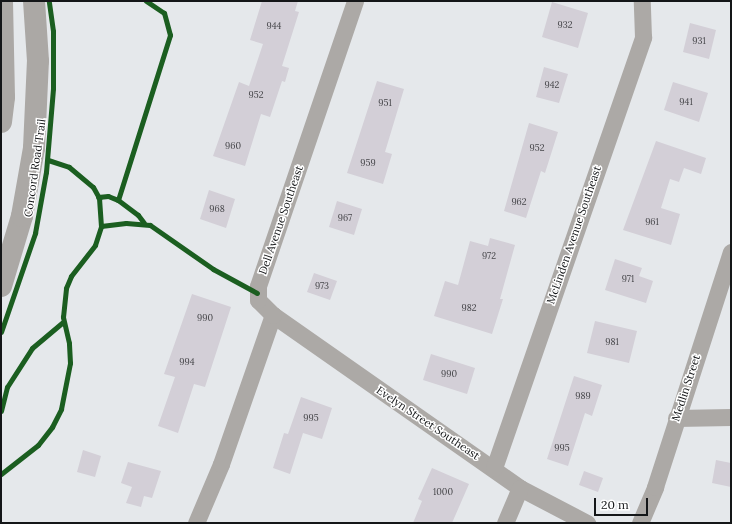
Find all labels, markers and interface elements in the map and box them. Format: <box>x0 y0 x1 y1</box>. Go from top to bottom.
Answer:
house number: 932 <box>557 20 573 30</box>
house number: 944 <box>267 21 281 31</box>
house number: 931 <box>692 36 706 46</box>
house number: 942 <box>545 80 559 90</box>
house number: 952 <box>249 90 263 100</box>
house number: 941 <box>679 97 693 107</box>
house number: 951 <box>378 98 392 108</box>
street label: Concord Road Trail <box>22 118 48 218</box>
house number: 960 <box>225 141 241 151</box>
house number: 952 <box>530 143 544 153</box>
house number: 959 <box>360 158 376 168</box>
street label: Dell Avenue Southeast <box>256 164 306 276</box>
street label: McLinden Avenue Southeast <box>544 164 604 306</box>
house number: 962 <box>511 197 527 207</box>
house number: 968 <box>209 204 225 214</box>
house number: 967 <box>338 213 352 223</box>
house number: 961 <box>645 217 659 227</box>
house number: 972 <box>482 251 496 261</box>
house number: 971 <box>622 274 634 284</box>
house number: 973 <box>315 281 329 291</box>
house number: 982 <box>461 303 477 313</box>
house number: 990 <box>197 313 213 323</box>
house number: 981 <box>605 337 619 347</box>
street label: Medlin Street <box>669 353 703 423</box>
house number: 994 <box>179 357 195 367</box>
house number: 990 <box>441 369 457 379</box>
street label: Evelyn Street Southeast <box>374 384 482 462</box>
house number: 989 <box>575 391 591 401</box>
house number: 995 <box>303 413 319 423</box>
house number: 995 <box>554 443 570 453</box>
house number: 1000 <box>433 487 453 497</box>
scale bar <box>596 490 650 516</box>
text: 20 m <box>601 497 629 512</box>

